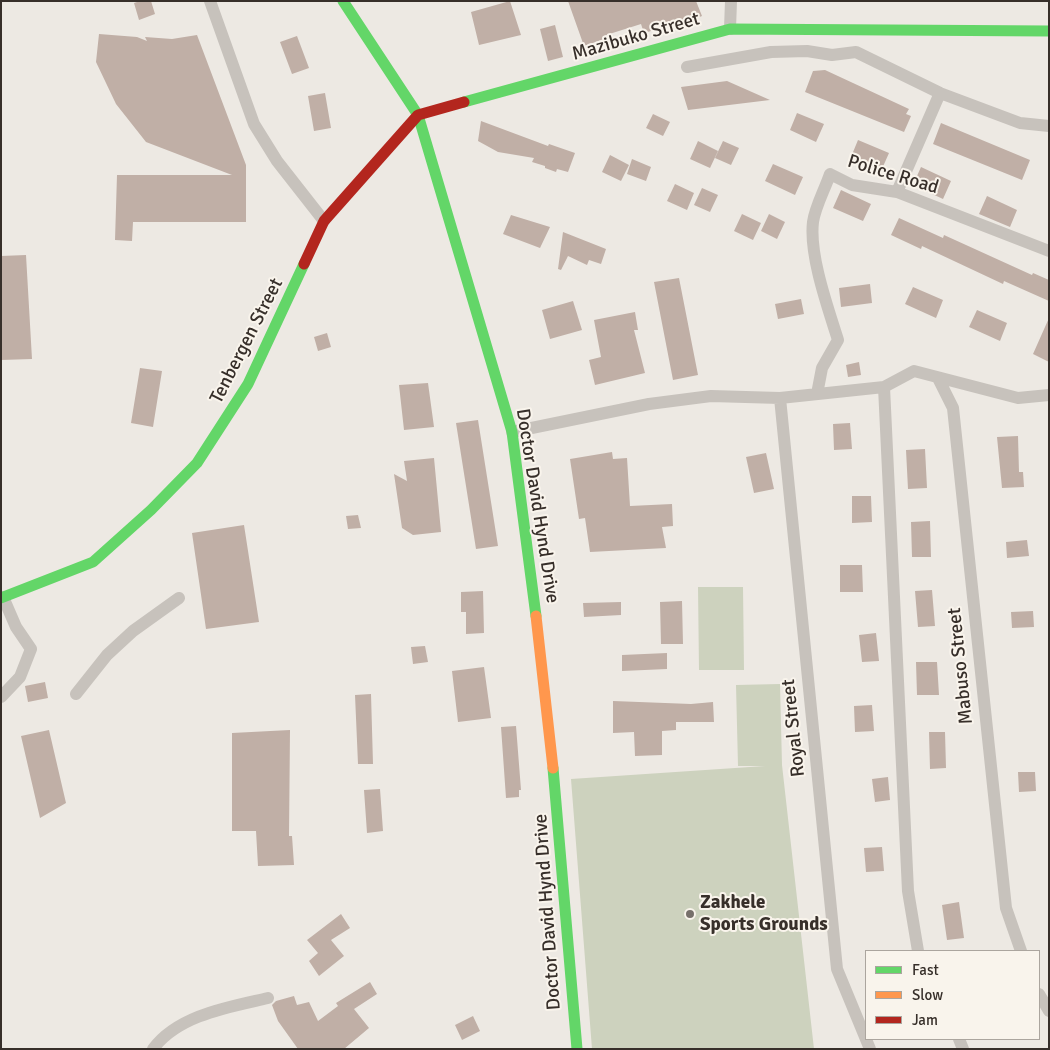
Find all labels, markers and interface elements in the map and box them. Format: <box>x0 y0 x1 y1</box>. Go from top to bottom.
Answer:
street label: Mazibuko Street <box>570 8 702 66</box>
street label: Police Road <box>845 150 941 200</box>
street label: Tenbergen Street <box>206 275 288 407</box>
street label: Doctor David Hynd Drive <box>510 407 564 605</box>
street label: Mabuso Street <box>944 606 978 726</box>
street label: Royal Street <box>778 678 810 778</box>
street label: Doctor David Hynd Drive <box>530 813 566 1011</box>
place label: Zakhele Sports Grounds <box>700 892 828 936</box>
marker: Zakhele Sports Grounds <box>684 908 696 920</box>
legend <box>865 950 1040 1040</box>
text: Fast <box>912 961 939 979</box>
text: Slow <box>912 986 943 1004</box>
text: Jam <box>912 1011 938 1029</box>

